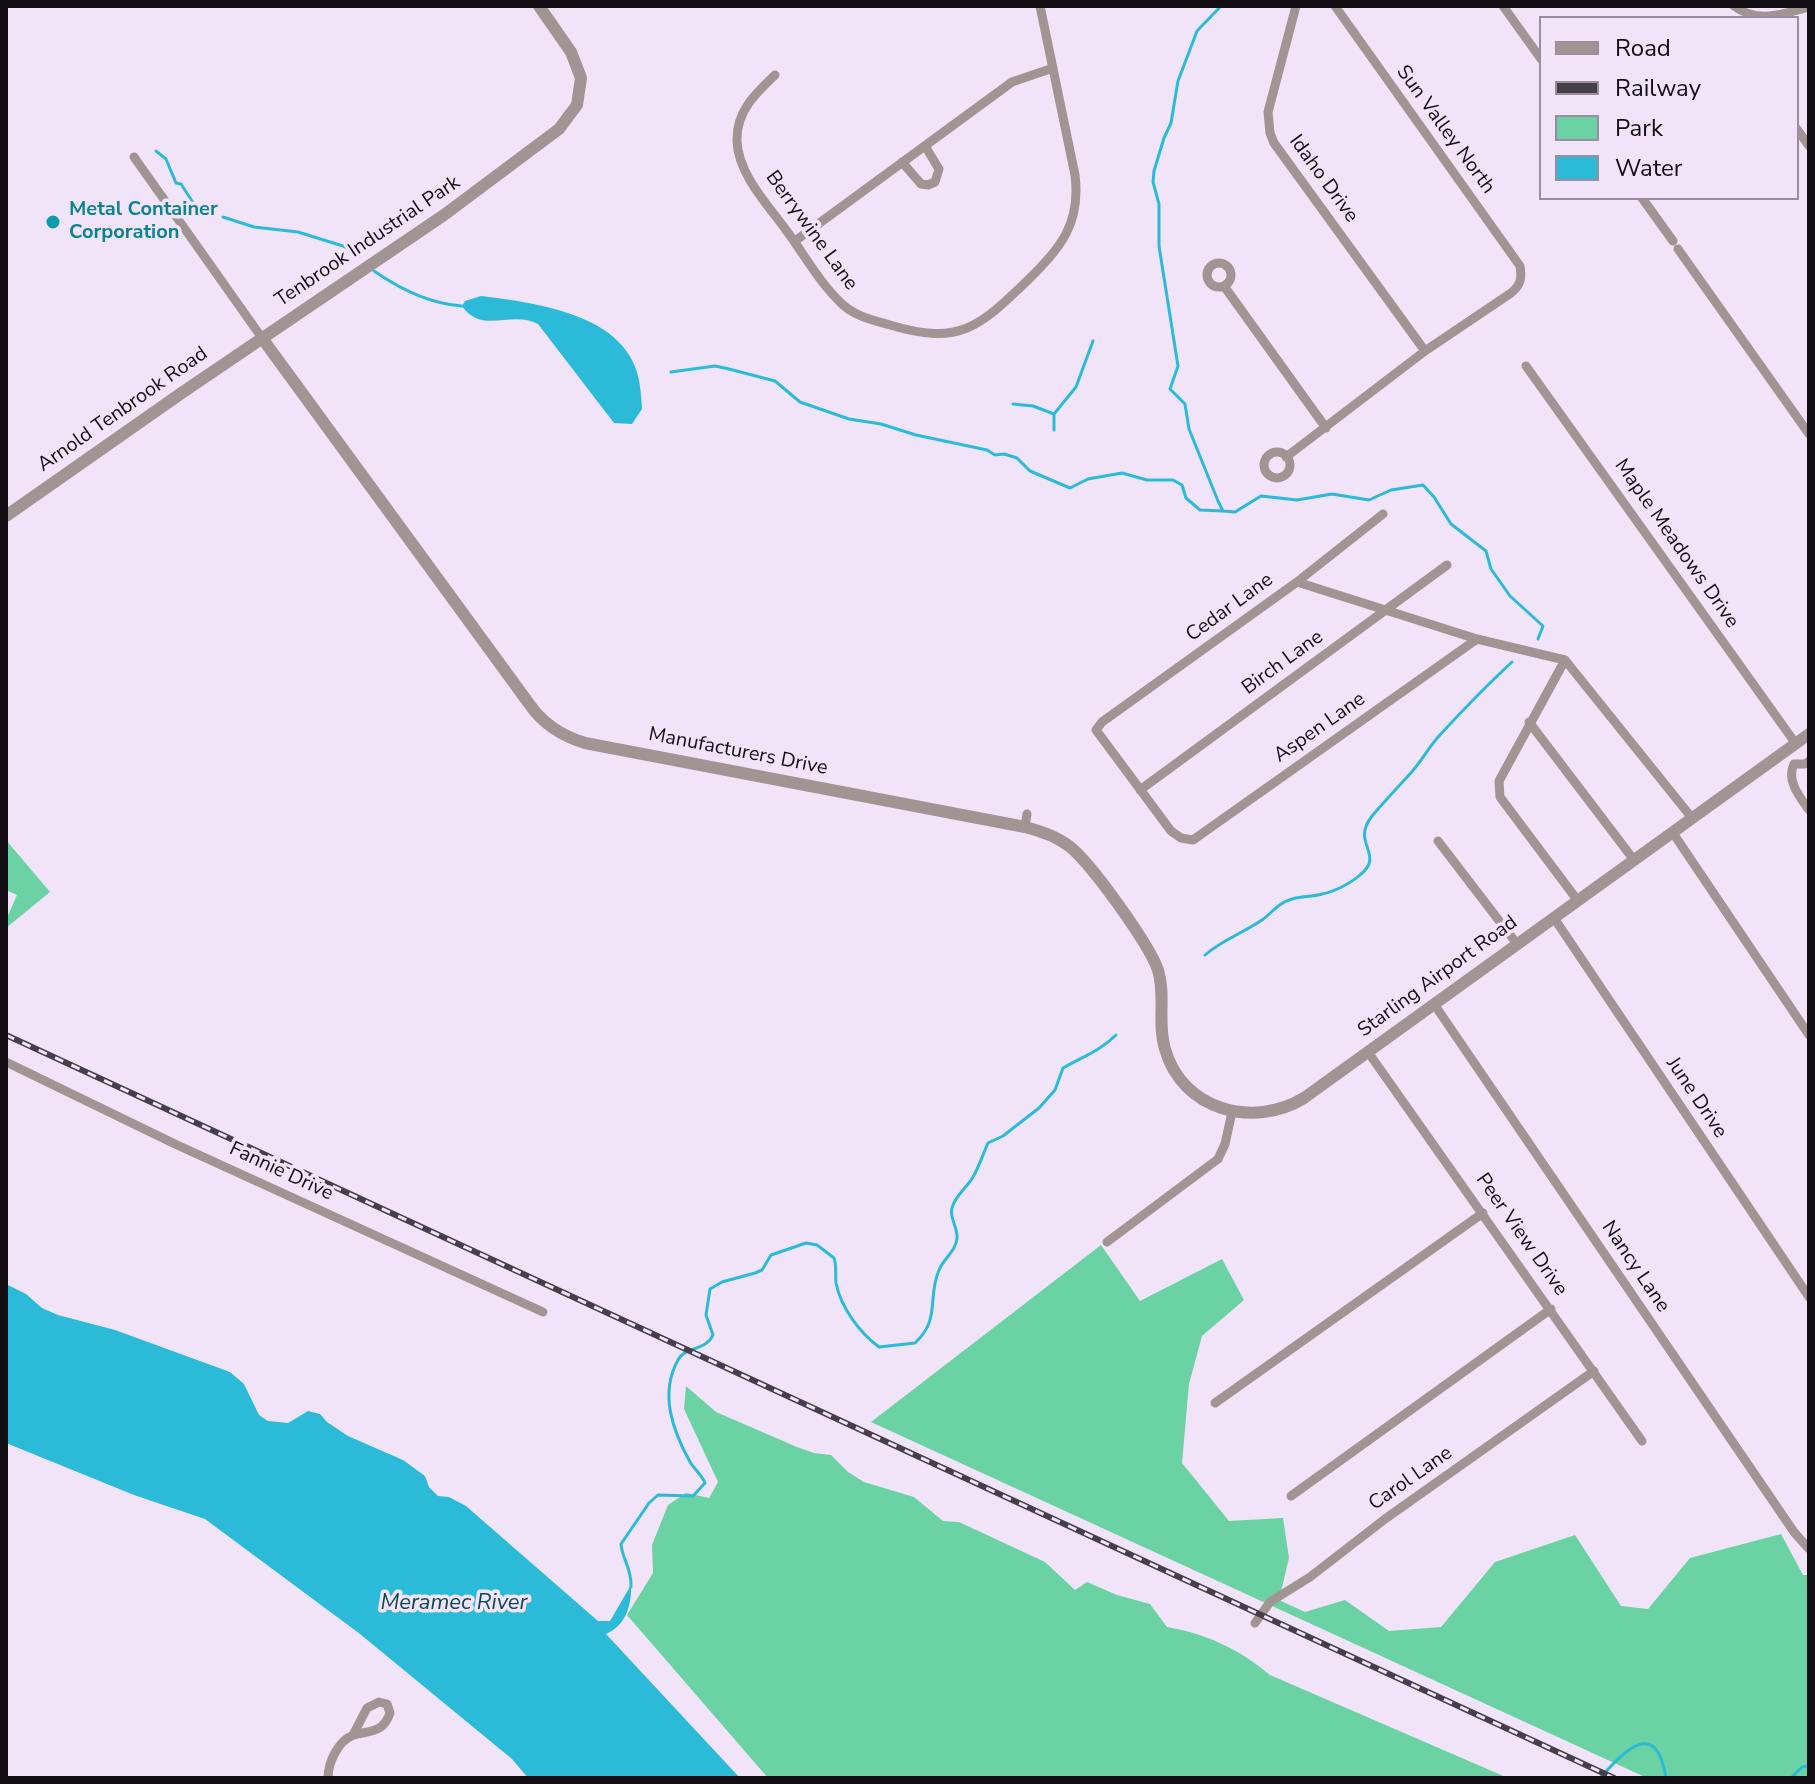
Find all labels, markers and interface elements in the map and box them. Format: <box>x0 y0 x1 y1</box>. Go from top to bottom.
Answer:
legend <box>1539 16 1799 200</box>
text: Road <box>1615 32 1671 64</box>
street label: Sun Valley North <box>1390 61 1500 199</box>
text: Railway <box>1615 72 1701 104</box>
text: Park <box>1615 112 1663 144</box>
street label: Idaho Drive <box>1283 131 1363 227</box>
text: Water <box>1615 152 1682 184</box>
street label: Berrywine Lane <box>760 167 862 295</box>
street label: Tenbrook Industrial Park <box>271 171 465 313</box>
place label: Metal Container Corporation <box>69 198 218 245</box>
marker: Metal Container Corporation <box>44 213 62 231</box>
street label: Arnold Tenbrook Road <box>33 342 213 478</box>
street label: Maple Meadows Drive <box>1609 455 1743 633</box>
street label: Cedar Lane <box>1182 568 1278 648</box>
street label: Birch Lane <box>1238 626 1328 700</box>
street label: Aspen Lane <box>1270 688 1370 768</box>
street label: Manufacturers Drive <box>646 723 830 781</box>
street label: Starling Airport Road <box>1354 911 1522 1043</box>
street label: June Drive <box>1660 1053 1732 1143</box>
street label: Fannie Drive <box>225 1138 337 1206</box>
street label: Peer View Drive <box>1470 1169 1572 1301</box>
street label: Nancy Lane <box>1596 1217 1674 1317</box>
street label: Carol Lane <box>1365 1442 1457 1516</box>
water label: Meramec River <box>381 1591 527 1617</box>

